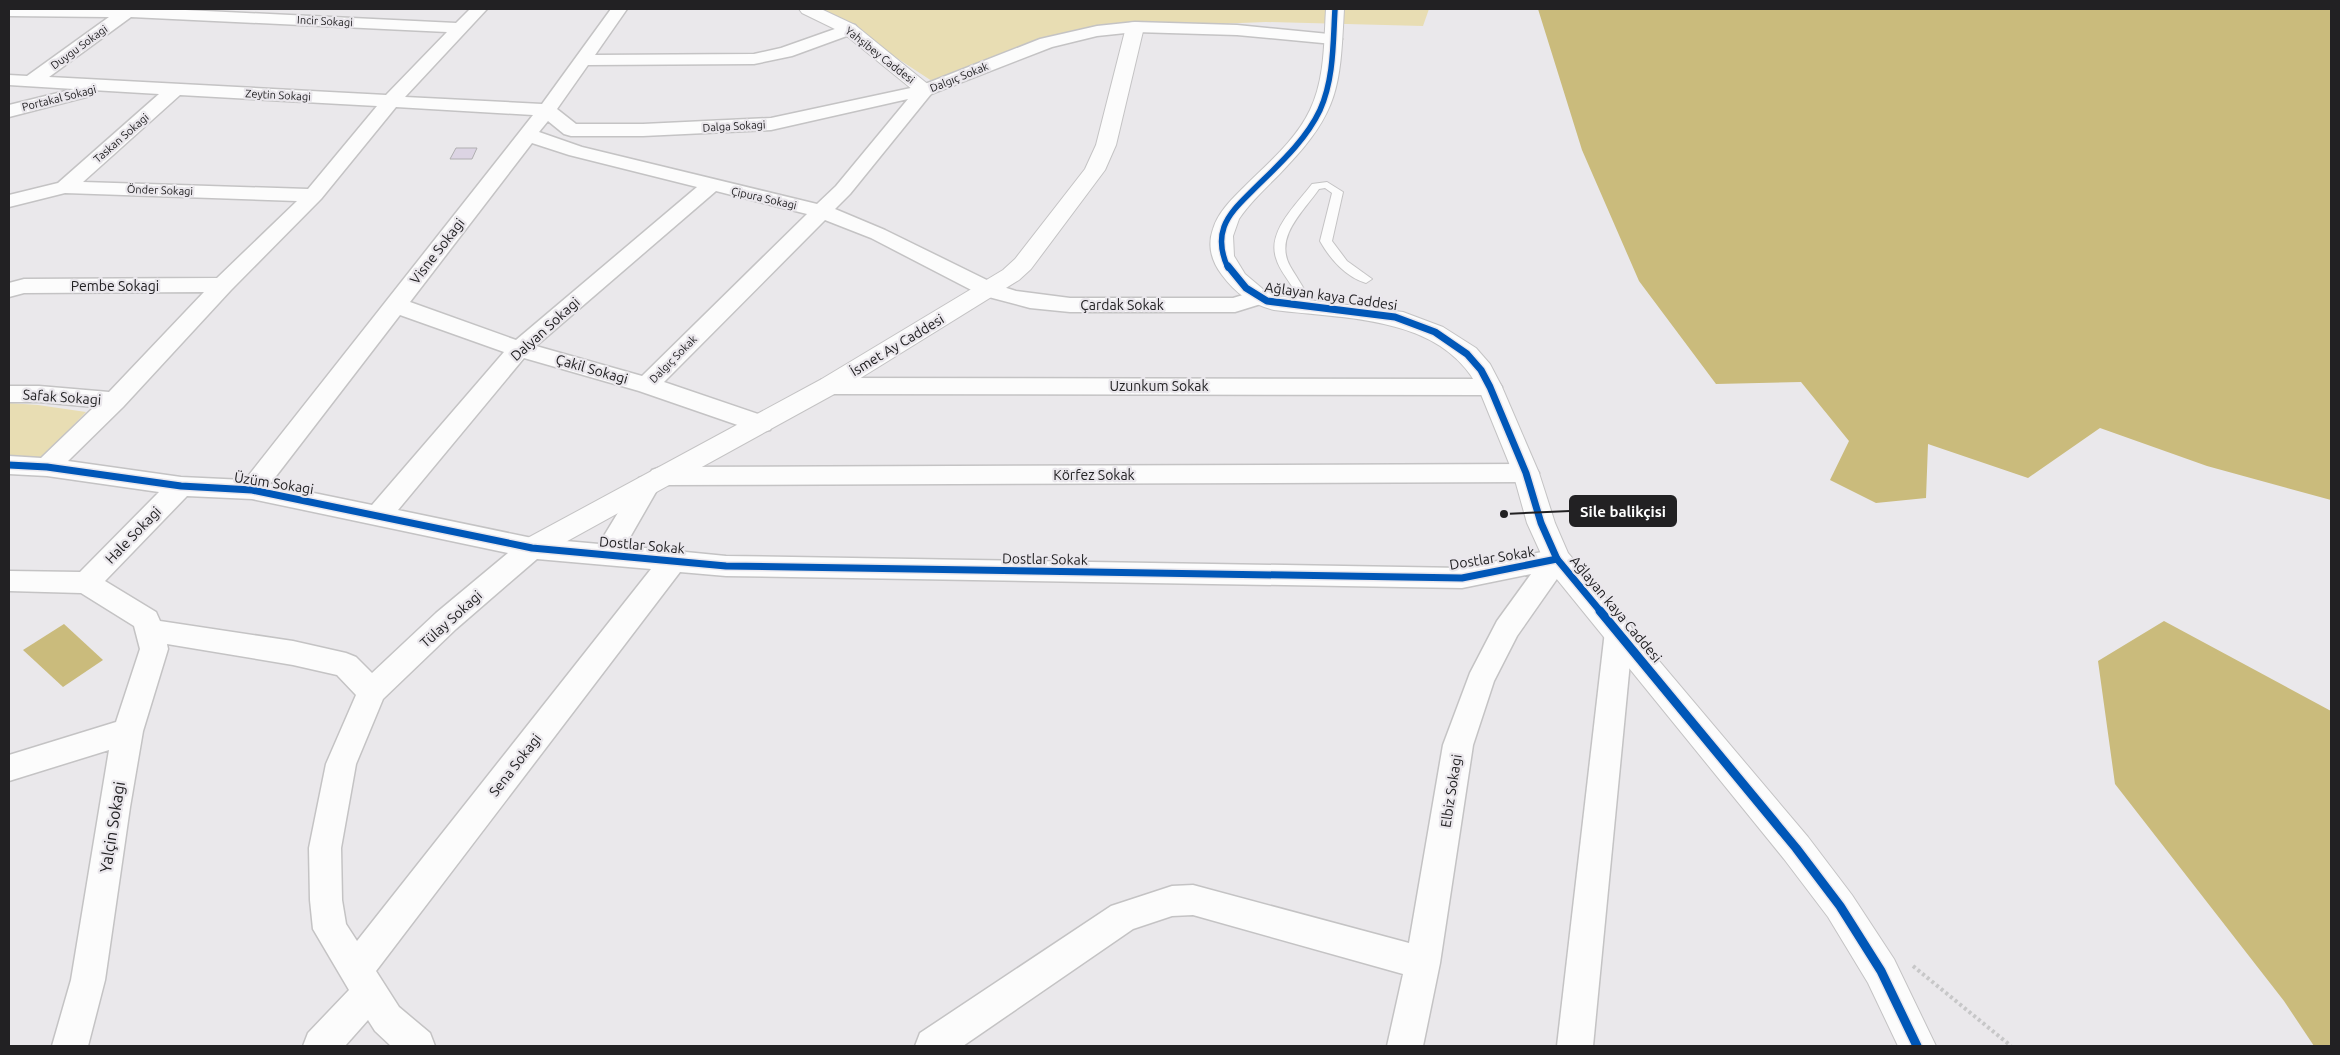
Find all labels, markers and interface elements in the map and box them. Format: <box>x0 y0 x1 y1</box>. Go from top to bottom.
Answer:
street label: Incir Sokagi <box>297 14 353 28</box>
street label: Duygu Sokagi <box>48 23 110 71</box>
street label: Yahşibey Caddesi <box>843 24 917 86</box>
street label: Dalgıç Sokak <box>928 60 990 94</box>
street label: Portakal Sokagi <box>21 83 97 113</box>
street label: Zeytin Sokagi <box>245 87 311 103</box>
street label: Taskan Sokagi <box>91 111 151 165</box>
street label: Dalga Sokagi <box>702 118 766 134</box>
street label: Önder Sokagi <box>127 183 193 197</box>
street label: Çipura Sokagi <box>730 185 798 211</box>
street label: Visne Sokagi <box>406 215 468 287</box>
street label: Pembe Sokagi <box>71 278 159 294</box>
street label: Ağlayan kaya Caddesi <box>1264 279 1398 313</box>
street label: Dalyan Sokagi <box>507 294 583 364</box>
street label: Çardak Sokak <box>1080 297 1164 313</box>
street label: İsmet Ay Caddesi <box>847 311 947 379</box>
street label: Dalgıç Sokak <box>647 333 699 385</box>
street label: Çakil Sokagi <box>554 351 630 387</box>
street label: Uzunkum Sokak <box>1109 378 1209 394</box>
street label: Safak Sokagi <box>22 386 102 408</box>
street label: Körfez Sokak <box>1053 467 1135 483</box>
street label: Üzüm Sokagi <box>233 468 315 497</box>
callout: Sile balikçisi <box>1570 496 1676 526</box>
street label: Hale Sokagi <box>102 503 164 567</box>
text: Sile balikçisi <box>1580 503 1666 521</box>
street label: Dostlar Sokak <box>599 533 685 557</box>
street label: Dostlar Sokak <box>1448 543 1536 573</box>
street label: Dostlar Sokak <box>1002 550 1088 568</box>
street label: Ağlayan kaya Caddesi <box>1567 553 1665 665</box>
street label: Tülay Sokagi <box>417 587 485 651</box>
street label: Sena Sokagi <box>486 731 544 799</box>
street label: Elbiz Sokagi <box>1437 753 1465 829</box>
street label: Yalçin Sokagi <box>96 780 128 874</box>

